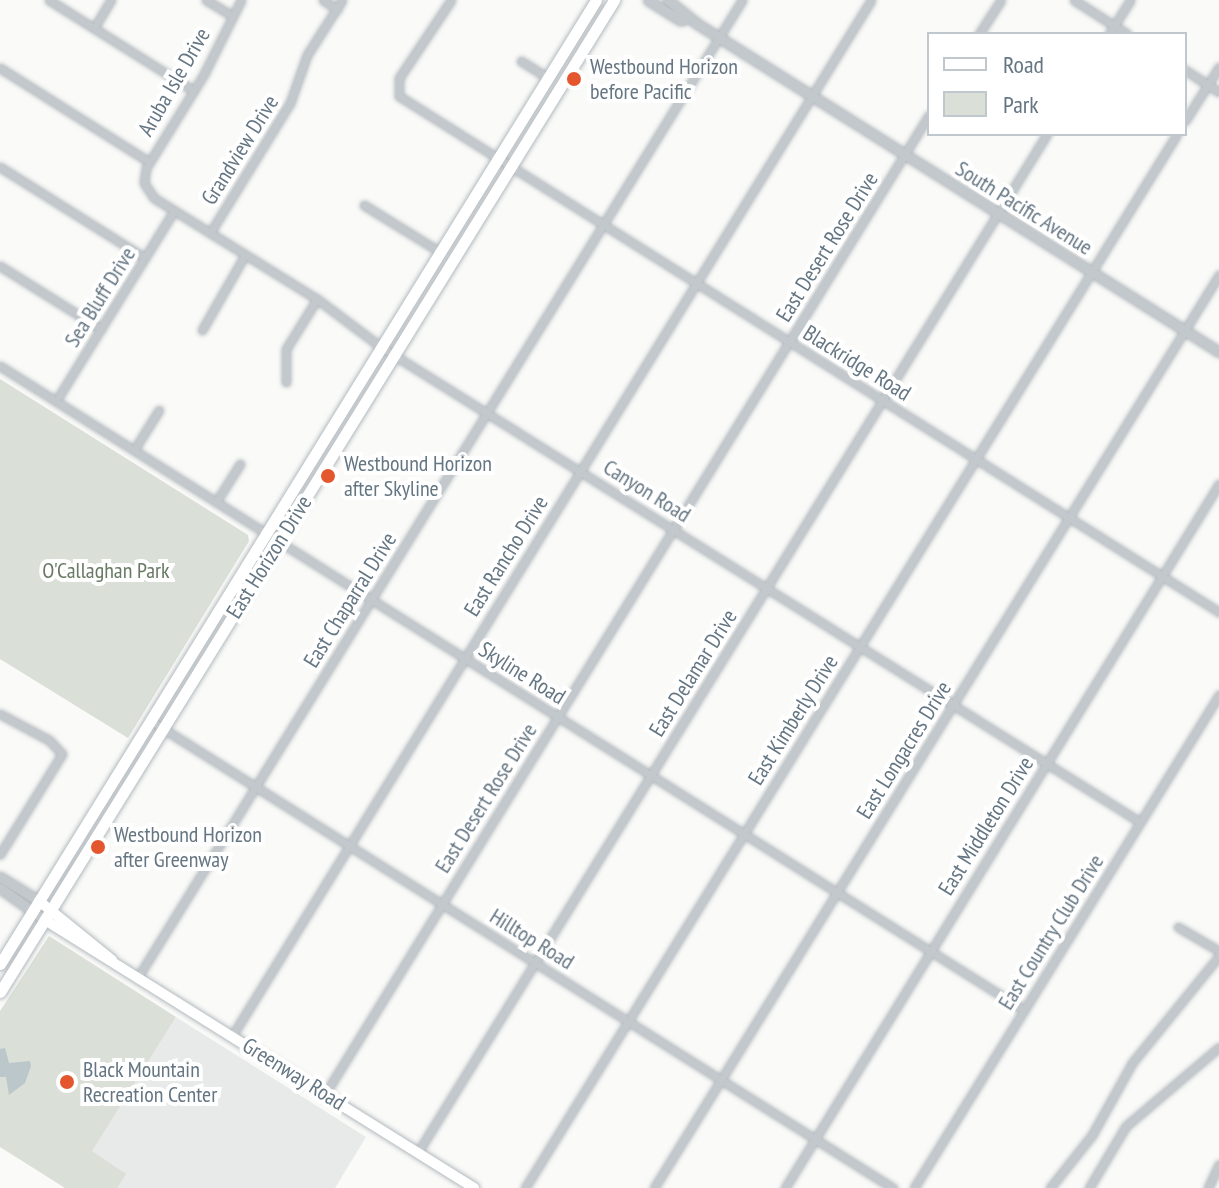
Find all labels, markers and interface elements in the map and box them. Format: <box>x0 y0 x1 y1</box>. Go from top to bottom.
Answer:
street label: Aruba Isle Drive <box>132 23 216 141</box>
legend <box>927 32 1187 136</box>
text: Road <box>1003 49 1044 80</box>
place label: Westbound Horizon before Pacific <box>590 53 738 104</box>
marker: Westbound Horizon before Pacific <box>565 70 583 88</box>
text: Park <box>1003 89 1039 120</box>
street label: Grandview Drive <box>196 90 284 210</box>
street label: South Pacific Avenue <box>950 155 1098 261</box>
street label: East Desert Rose Drive <box>770 167 884 327</box>
street label: Sea Bluff Drive <box>59 242 141 352</box>
street label: Blackridge Road <box>798 320 916 406</box>
place label: Westbound Horizon after Skyline <box>344 450 492 502</box>
street label: Canyon Road <box>599 454 695 528</box>
marker: Westbound Horizon after Skyline <box>319 467 337 485</box>
street label: East Horizon Drive <box>221 491 317 623</box>
street label: East Rancho Drive <box>458 491 554 621</box>
street label: East Chaparral Drive <box>298 528 402 672</box>
park label: O'Callaghan Park <box>42 558 170 584</box>
street label: East Delamar Drive <box>643 605 743 741</box>
street label: Skyline Road <box>474 636 570 710</box>
street label: East Kimberly Drive <box>742 650 844 790</box>
street label: East Longacres Drive <box>851 676 957 824</box>
street label: East Desert Rose Drive <box>429 718 543 878</box>
street label: East Middleton Drive <box>933 752 1039 900</box>
place label: Westbound Horizon after Greenway <box>114 821 262 872</box>
marker: Westbound Horizon after Greenway <box>89 838 107 856</box>
street label: East Country Club Drive <box>993 849 1109 1015</box>
street label: Hilltop Road <box>485 903 579 975</box>
street label: Greenway Road <box>237 1032 351 1116</box>
place label: Black Mountain Recreation Center <box>83 1056 217 1108</box>
marker: Black Mountain Recreation Center <box>58 1073 76 1091</box>

